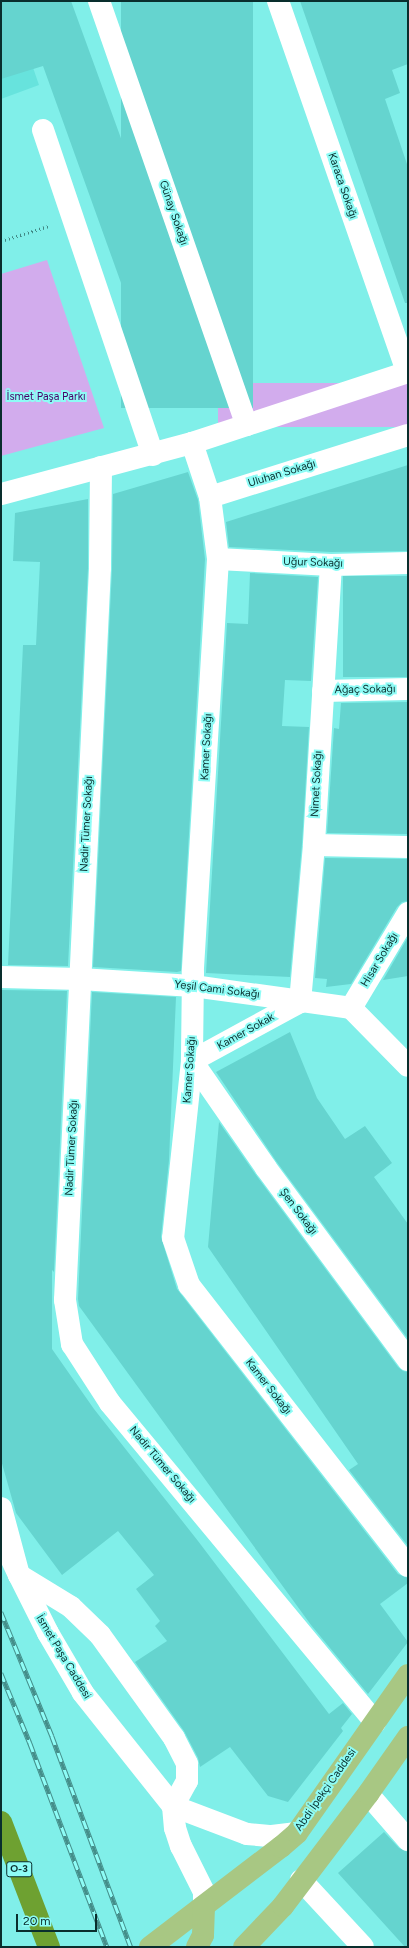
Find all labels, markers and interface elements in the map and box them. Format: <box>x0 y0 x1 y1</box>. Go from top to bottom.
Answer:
street label: Karaca Sokağı <box>325 151 359 221</box>
street label: Günay Sokağı <box>156 179 190 247</box>
park label: İsmet Paşa Parkı <box>6 390 86 404</box>
street label: Uluhan Sokağı <box>247 457 317 491</box>
street label: Uğur Sokağı <box>283 555 343 571</box>
street label: Ağaç Sokağı <box>334 683 396 697</box>
street label: Kamer Sokağı <box>199 713 215 781</box>
street label: Nimet Sokağı <box>309 751 325 817</box>
street label: Nadir Tümer Sokağı <box>78 776 96 872</box>
street label: Hisar Sokağı <box>359 930 401 990</box>
street label: Yeşil Cami Sokağı <box>174 978 260 1002</box>
street label: Kamer Sokak <box>215 1011 277 1053</box>
street label: Kamer Sokağı <box>181 1036 199 1104</box>
street label: Nadir Tümer Sokağı <box>63 1100 81 1196</box>
street label: Şen Sokağı <box>276 1186 320 1238</box>
street label: Kamer Sokağı <box>242 1357 294 1417</box>
street label: Nadir Tümer Sokağı <box>126 1424 198 1506</box>
street label: İsmet Paşa Caddesi <box>33 1613 93 1701</box>
street label: Abdi İpekçi Caddesi <box>293 1746 359 1834</box>
road number: O-3 <box>6 1861 32 1877</box>
scale bar <box>18 1906 99 1932</box>
text: 20 m <box>23 1914 51 1928</box>

